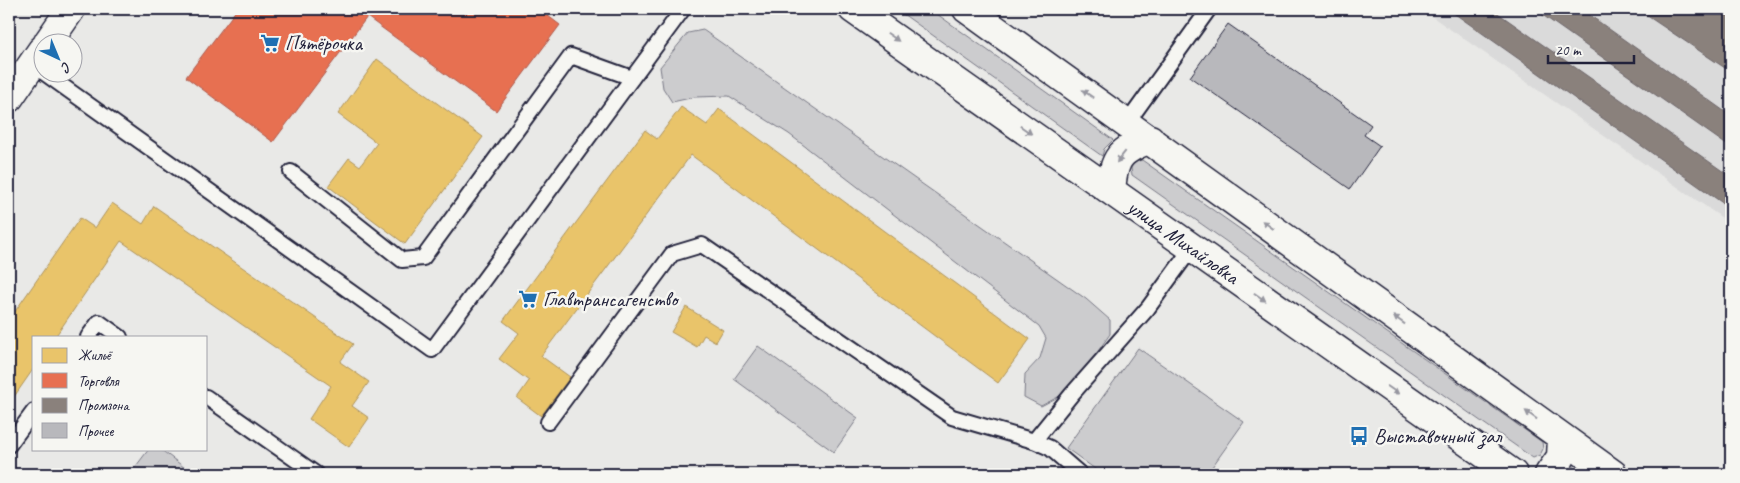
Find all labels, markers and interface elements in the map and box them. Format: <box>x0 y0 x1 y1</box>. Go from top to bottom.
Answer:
place label: Пятёрочка <box>285 30 364 56</box>
north arrow <box>32 32 82 82</box>
supermarket icon: Пятёрочка <box>259 32 281 54</box>
one-way arrow <box>886 32 900 42</box>
scale bar <box>1548 32 1634 64</box>
text: 20 m <box>1555 41 1582 60</box>
text: С <box>57 58 75 77</box>
one-way arrow <box>1081 89 1095 99</box>
one-way arrow <box>1019 125 1033 135</box>
one-way arrow <box>1115 150 1126 163</box>
street label: улица Михайловка <box>1121 192 1245 291</box>
one-way arrow <box>1261 220 1275 230</box>
place label: Главтрансагенство <box>543 286 680 312</box>
supermarket icon: Главтрансагенство <box>517 288 539 310</box>
one-way arrow <box>1253 292 1267 302</box>
one-way arrow <box>1393 315 1406 325</box>
legend <box>32 336 208 450</box>
text: Жильё <box>78 346 113 365</box>
text: Торговля <box>78 372 121 391</box>
one-way arrow <box>1386 385 1399 395</box>
text: Промзона <box>78 396 130 415</box>
one-way arrow <box>1525 410 1538 421</box>
text: Прочее <box>78 422 114 441</box>
place label: Выставочный зал <box>1374 423 1503 450</box>
bus stop icon: Выставочный зал <box>1348 425 1370 447</box>

